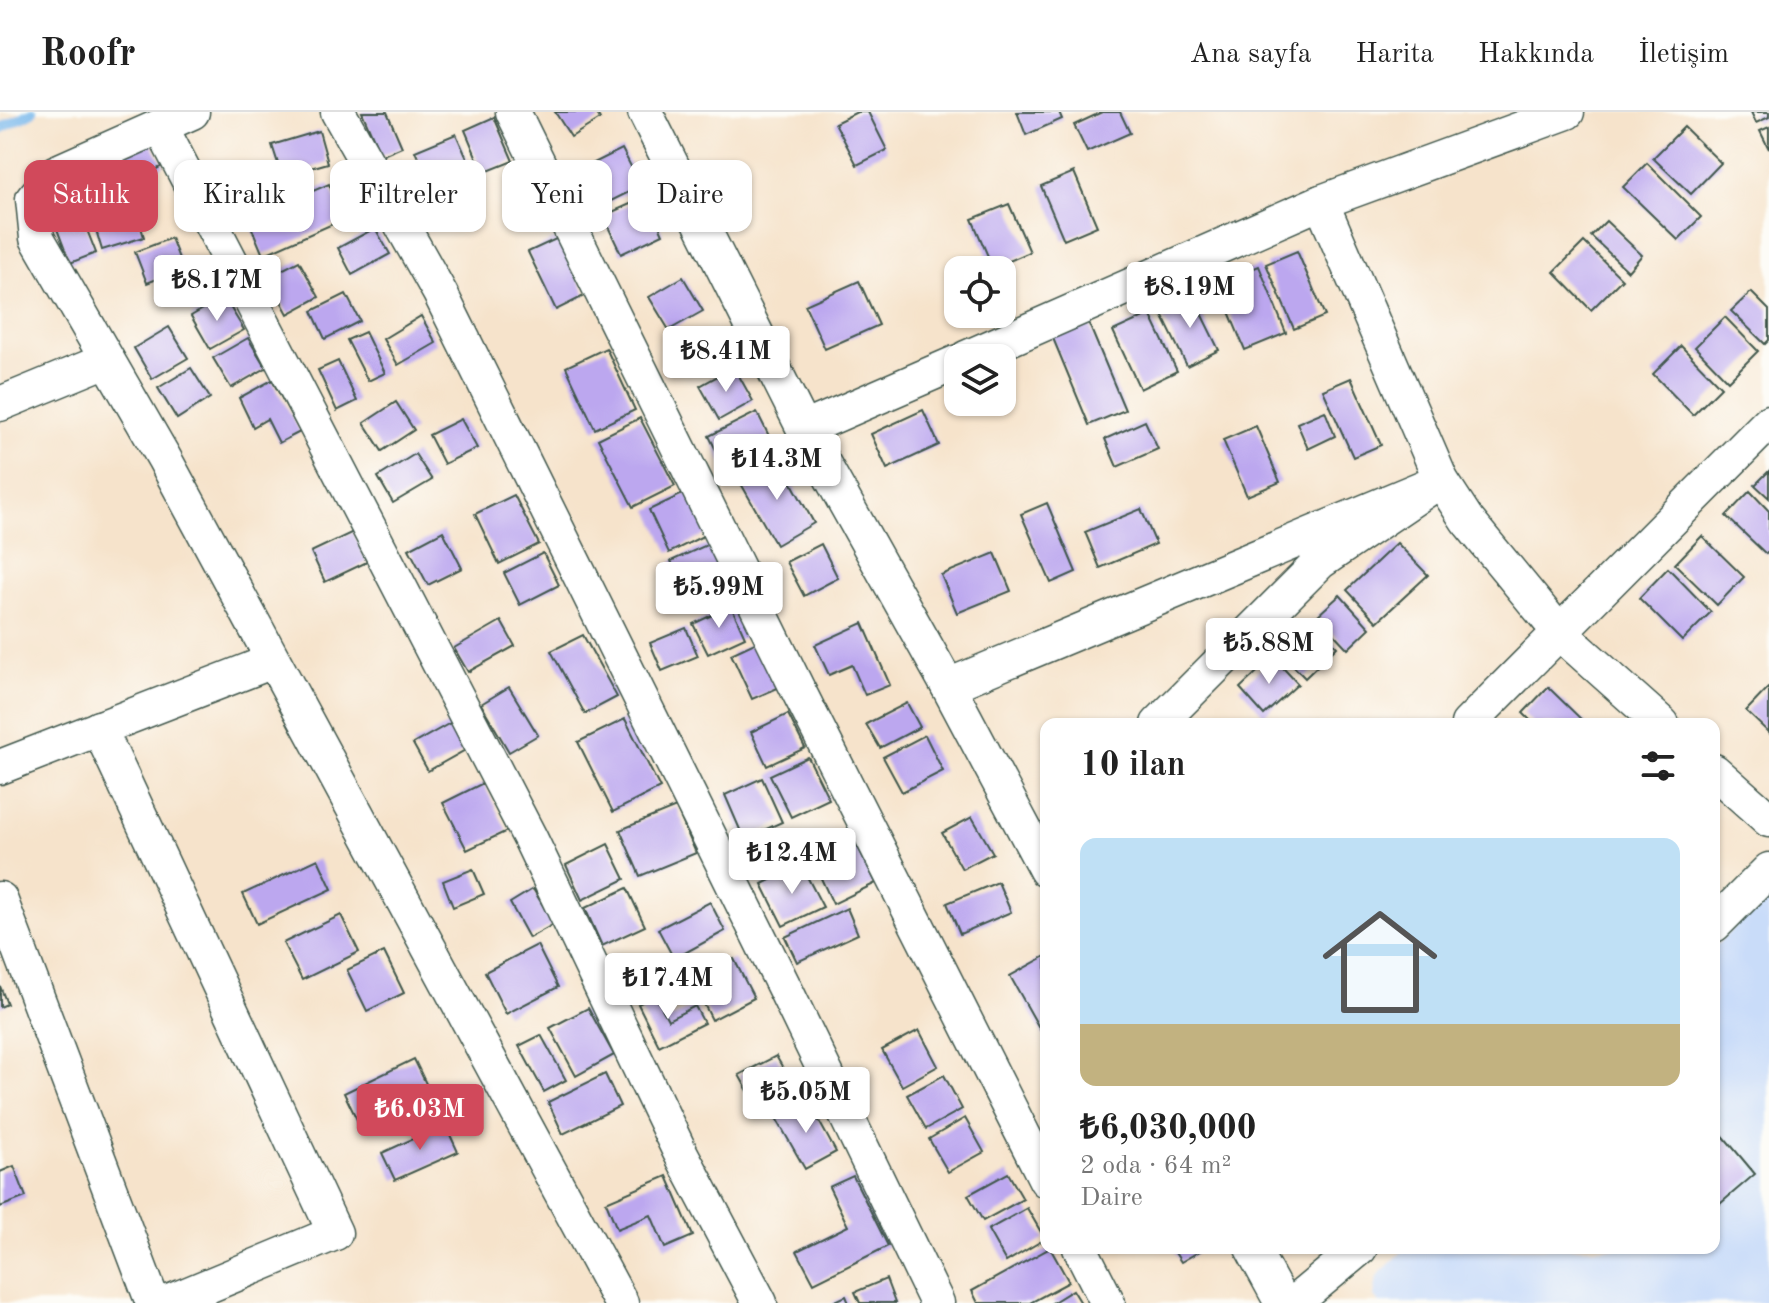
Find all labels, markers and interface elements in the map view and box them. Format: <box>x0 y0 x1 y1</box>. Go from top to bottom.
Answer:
text: Roofr <box>40 36 136 74</box>
text: Ana sayfa <box>1190 41 1311 69</box>
text: Harita <box>1355 41 1434 69</box>
text: Hakkında <box>1478 41 1594 69</box>
text: İletişim <box>1638 41 1729 69</box>
chip: Satılık <box>24 160 158 232</box>
chip: Kiralık <box>174 160 314 232</box>
chip: Filtreler <box>330 160 486 232</box>
chip: Yeni <box>502 160 612 232</box>
chip: Daire <box>628 160 752 232</box>
pin: ₺8.17M <box>152 255 282 323</box>
map controls <box>944 256 1016 416</box>
button: locate <box>944 256 1016 328</box>
pin: ₺8.19M <box>1125 262 1255 330</box>
text: ₺8.17M <box>172 268 262 294</box>
text: ₺8.19M <box>1145 275 1235 301</box>
pin: ₺8.41M <box>661 326 791 394</box>
text: ₺8.41M <box>681 339 771 365</box>
button: layers <box>944 344 1016 416</box>
pin: ₺14.3M <box>712 434 842 502</box>
text: ₺14.3M <box>732 447 822 473</box>
pin: ₺5.99M <box>654 562 784 630</box>
text: ₺5.99M <box>674 575 764 601</box>
pin: ₺5.88M <box>1204 618 1334 686</box>
text: ₺5.88M <box>1224 631 1314 657</box>
icon: filters <box>1636 744 1680 788</box>
text: 10 ilan <box>1080 749 1186 783</box>
pin: ₺12.4M <box>727 828 857 896</box>
text: ₺12.4M <box>747 841 837 867</box>
icon: home <box>1308 890 1452 1034</box>
pin: ₺17.4M <box>603 953 733 1021</box>
text: ₺17.4M <box>623 966 713 992</box>
pin: ₺5.05M <box>741 1067 871 1135</box>
text: ₺5.05M <box>761 1080 851 1106</box>
pin: ₺6.03M <box>355 1084 485 1152</box>
text: ₺6.03M <box>375 1097 465 1123</box>
text: ₺6,030,000 <box>1080 1112 1257 1146</box>
text: 2 oda · 64 m² <box>1080 1153 1231 1179</box>
text: Daire <box>1080 1185 1143 1211</box>

